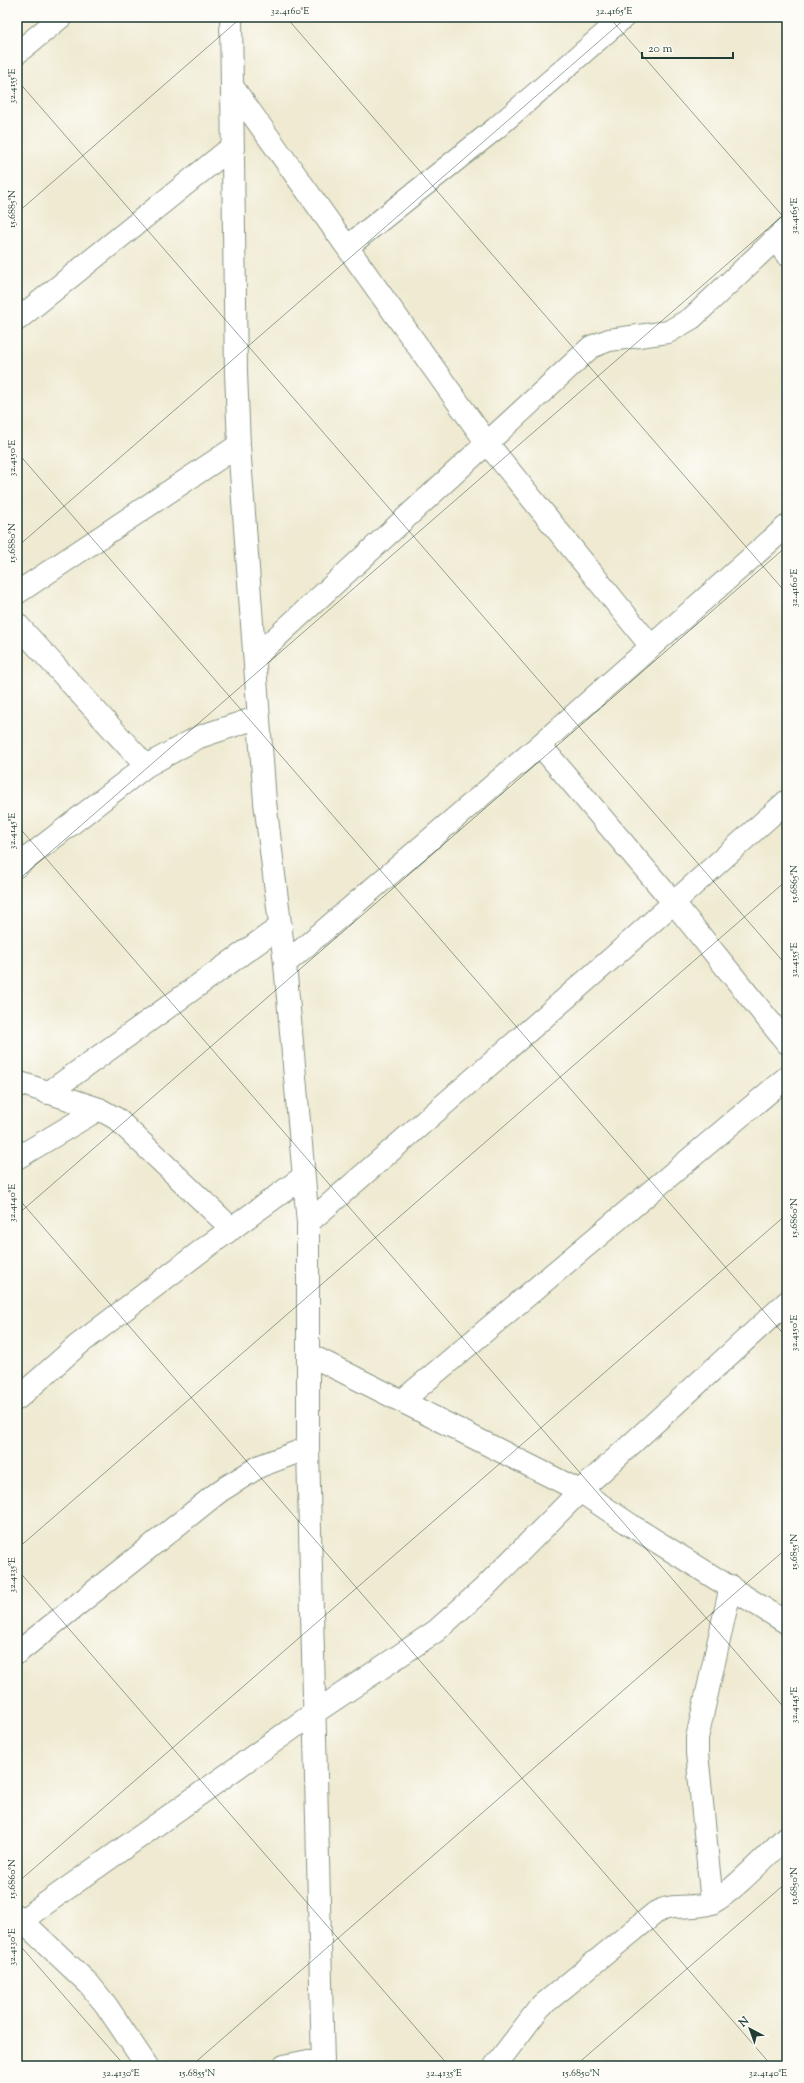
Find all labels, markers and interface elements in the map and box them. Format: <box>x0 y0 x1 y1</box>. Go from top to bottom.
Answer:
text: 32.4160°E <box>271 4 309 19</box>
text: 32.4165°E <box>596 4 632 19</box>
scale bar <box>642 34 733 60</box>
text: 20 m <box>648 40 673 58</box>
text: 32.4155°E <box>5 68 20 104</box>
text: 15.6885°N <box>5 190 20 228</box>
text: 32.4165°E <box>787 198 802 234</box>
text: 32.4150°E <box>5 440 20 476</box>
text: 15.6880°N <box>5 523 20 563</box>
text: 32.4160°E <box>787 569 802 607</box>
text: 32.4145°E <box>5 813 20 849</box>
text: 15.6865°N <box>787 865 802 903</box>
text: 32.4155°E <box>787 942 802 978</box>
text: 32.4140°E <box>5 1184 20 1222</box>
text: 15.6860°N <box>787 1198 802 1238</box>
text: 32.4150°E <box>787 1315 802 1351</box>
text: 15.6855°N <box>787 1534 802 1570</box>
text: 32.4135°E <box>5 1557 20 1593</box>
text: 32.4145°E <box>787 1687 802 1723</box>
text: 15.6860°N <box>5 1859 20 1899</box>
text: 15.6850°N <box>787 1867 802 1905</box>
text: 32.4130°E <box>5 1928 20 1966</box>
north arrow <box>730 2009 770 2049</box>
text: N <box>735 2013 753 2032</box>
text: 32.4130°E <box>102 2066 140 2081</box>
text: 15.6855°N <box>179 2066 215 2081</box>
text: 32.4135°E <box>426 2066 462 2081</box>
text: 15.6850°N <box>562 2066 600 2081</box>
text: 32.4140°E <box>749 2066 787 2081</box>

